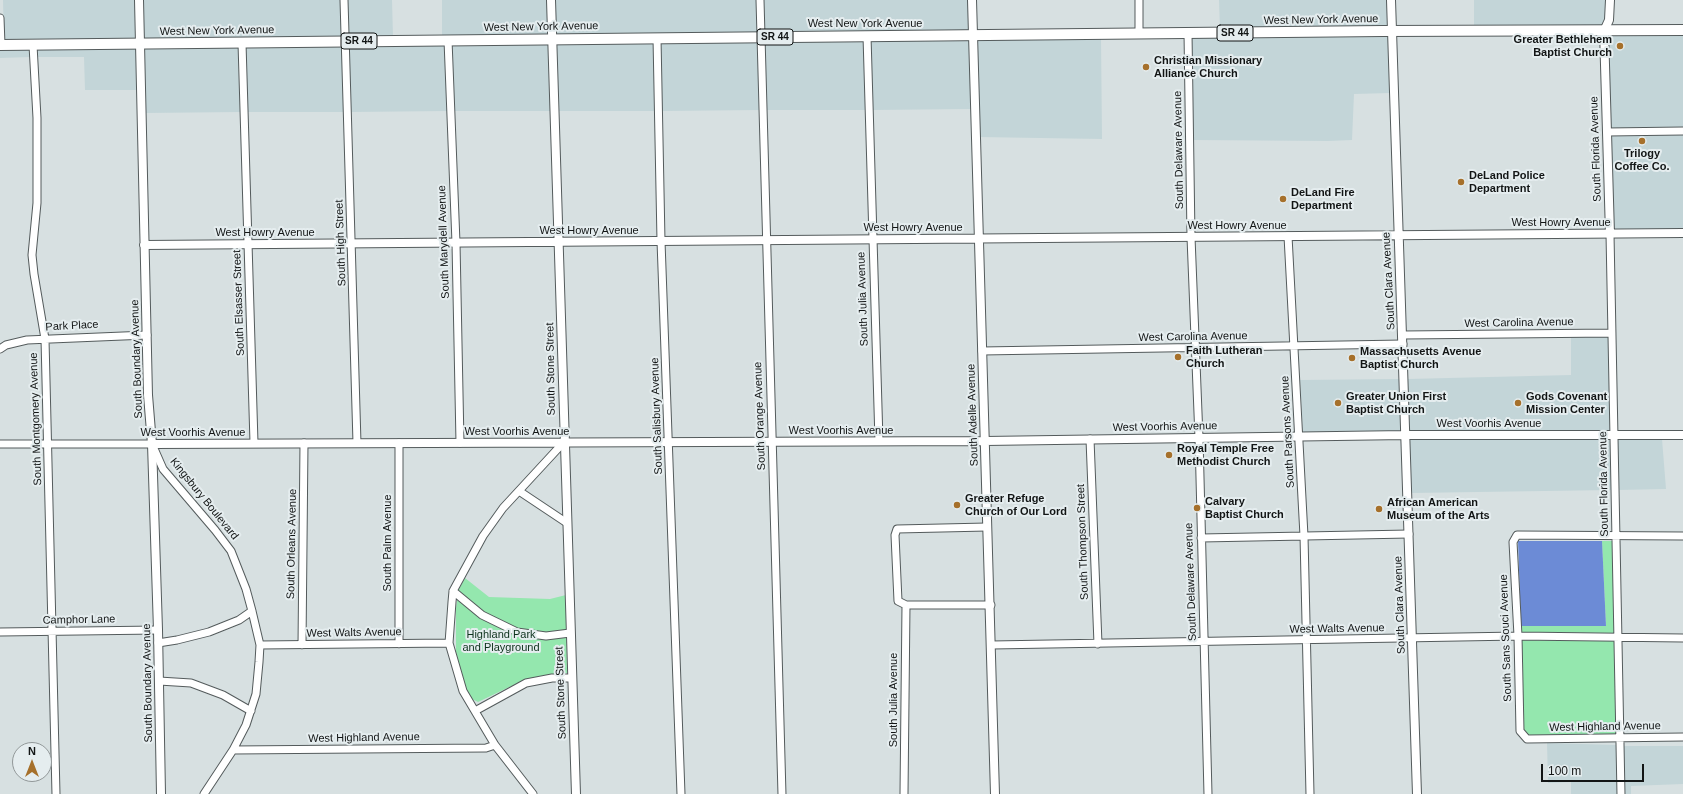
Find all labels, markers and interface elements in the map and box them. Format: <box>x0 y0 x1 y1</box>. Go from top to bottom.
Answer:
street label: West New York Avenue <box>1264 12 1378 28</box>
street label: West New York Avenue <box>808 17 922 31</box>
street label: West New York Avenue <box>484 19 598 35</box>
street label: West New York Avenue <box>160 23 274 39</box>
road number: SR 44 <box>1217 25 1253 41</box>
road number: SR 44 <box>757 29 793 45</box>
road number: SR 44 <box>341 33 377 49</box>
place label: Greater Bethlehem Baptist Church <box>1514 33 1612 59</box>
marker: Greater Bethlehem Baptist Church <box>1615 41 1625 51</box>
place label: Christian Missionary Alliance Church <box>1154 54 1262 80</box>
marker: Christian Missionary Alliance Church <box>1141 62 1151 72</box>
street label: South Delaware Avenue <box>1171 91 1187 209</box>
street label: South Florida Avenue <box>1588 96 1604 202</box>
marker: Trilogy Coffee Co. <box>1637 136 1647 146</box>
place label: Trilogy Coffee Co. <box>1614 147 1670 173</box>
place label: DeLand Police Department <box>1469 169 1545 195</box>
marker: DeLand Police Department <box>1456 177 1466 187</box>
street label: South Marydell Avenue <box>435 185 453 299</box>
place label: DeLand Fire Department <box>1291 186 1355 212</box>
marker: DeLand Fire Department <box>1278 194 1288 204</box>
street label: South High Street <box>333 199 349 287</box>
street label: West Howry Avenue <box>1511 216 1611 230</box>
street label: West Howry Avenue <box>1187 219 1287 233</box>
street label: West Howry Avenue <box>863 221 963 235</box>
street label: West Howry Avenue <box>539 224 639 238</box>
street label: West Howry Avenue <box>215 226 315 240</box>
street label: South Clara Avenue <box>1380 232 1398 330</box>
street label: South Elsasser Street <box>231 250 247 356</box>
street label: South Julia Avenue <box>855 252 871 346</box>
street label: South Boundary Avenue <box>128 299 146 419</box>
street label: West Carolina Avenue <box>1464 315 1574 331</box>
street label: Park Place <box>45 318 99 334</box>
street label: South Stone Street <box>544 322 558 416</box>
street label: West Carolina Avenue <box>1138 329 1248 345</box>
place label: Faith Lutheran Church <box>1186 344 1262 370</box>
place label: Massachusetts Avenue Baptist Church <box>1360 345 1481 371</box>
street label: South Montgomery Avenue <box>27 352 45 486</box>
marker: Faith Lutheran Church <box>1173 352 1183 362</box>
marker: Massachusetts Avenue Baptist Church <box>1347 353 1357 363</box>
street label: South Salisbury Avenue <box>648 357 666 475</box>
street label: South Orange Avenue <box>752 361 768 471</box>
street label: South Adelle Avenue <box>965 364 981 466</box>
street label: South Parsons Avenue <box>1278 376 1298 488</box>
place label: Greater Union First Baptist Church <box>1346 390 1446 416</box>
place label: Gods Covenant Mission Center <box>1526 390 1607 416</box>
marker: Greater Union First Baptist Church <box>1333 398 1343 408</box>
marker: Gods Covenant Mission Center <box>1513 398 1523 408</box>
street label: West Voorhis Avenue <box>1437 417 1541 431</box>
street label: West Voorhis Avenue <box>1113 419 1217 435</box>
street label: West Voorhis Avenue <box>789 424 893 438</box>
street label: West Voorhis Avenue <box>465 425 569 439</box>
street label: West Voorhis Avenue <box>141 426 245 440</box>
street label: South Florida Avenue <box>1596 431 1612 537</box>
place label: Royal Temple Free Methodist Church <box>1177 442 1274 468</box>
marker: Royal Temple Free Methodist Church <box>1164 450 1174 460</box>
street label: Kingsbury Boulevard <box>167 455 241 543</box>
street label: South Thompson Street <box>1074 484 1092 600</box>
street label: South Orleans Avenue <box>284 489 300 599</box>
place label: Greater Refuge Church of Our Lord <box>965 492 1067 518</box>
street label: South Palm Avenue <box>381 494 395 592</box>
place label: Calvary Baptist Church <box>1205 495 1284 521</box>
place label: African American Museum of the Arts <box>1387 496 1490 522</box>
marker: Greater Refuge Church of Our Lord <box>952 500 962 510</box>
marker: Calvary Baptist Church <box>1192 503 1202 513</box>
marker: African American Museum of the Arts <box>1374 504 1384 514</box>
street label: South Delaware Avenue <box>1182 523 1200 641</box>
street label: South Clara Avenue <box>1392 556 1408 654</box>
street label: South Sans Souci Avenue <box>1497 574 1515 702</box>
street label: Camphor Lane <box>43 613 115 627</box>
street label: West Walts Avenue <box>1289 622 1385 636</box>
street label: South Boundary Avenue <box>140 623 156 743</box>
street label: West Walts Avenue <box>306 626 402 640</box>
park label: Highland Park and Playground <box>462 628 540 654</box>
street label: South Stone Street <box>553 646 569 740</box>
street label: South Julia Avenue <box>887 653 901 747</box>
street label: West Highland Avenue <box>1549 719 1661 735</box>
street label: West Highland Avenue <box>308 730 420 746</box>
north arrow <box>12 742 52 782</box>
text: N <box>28 745 36 757</box>
scale bar <box>1543 756 1646 782</box>
text: 100 m <box>1548 764 1581 778</box>

